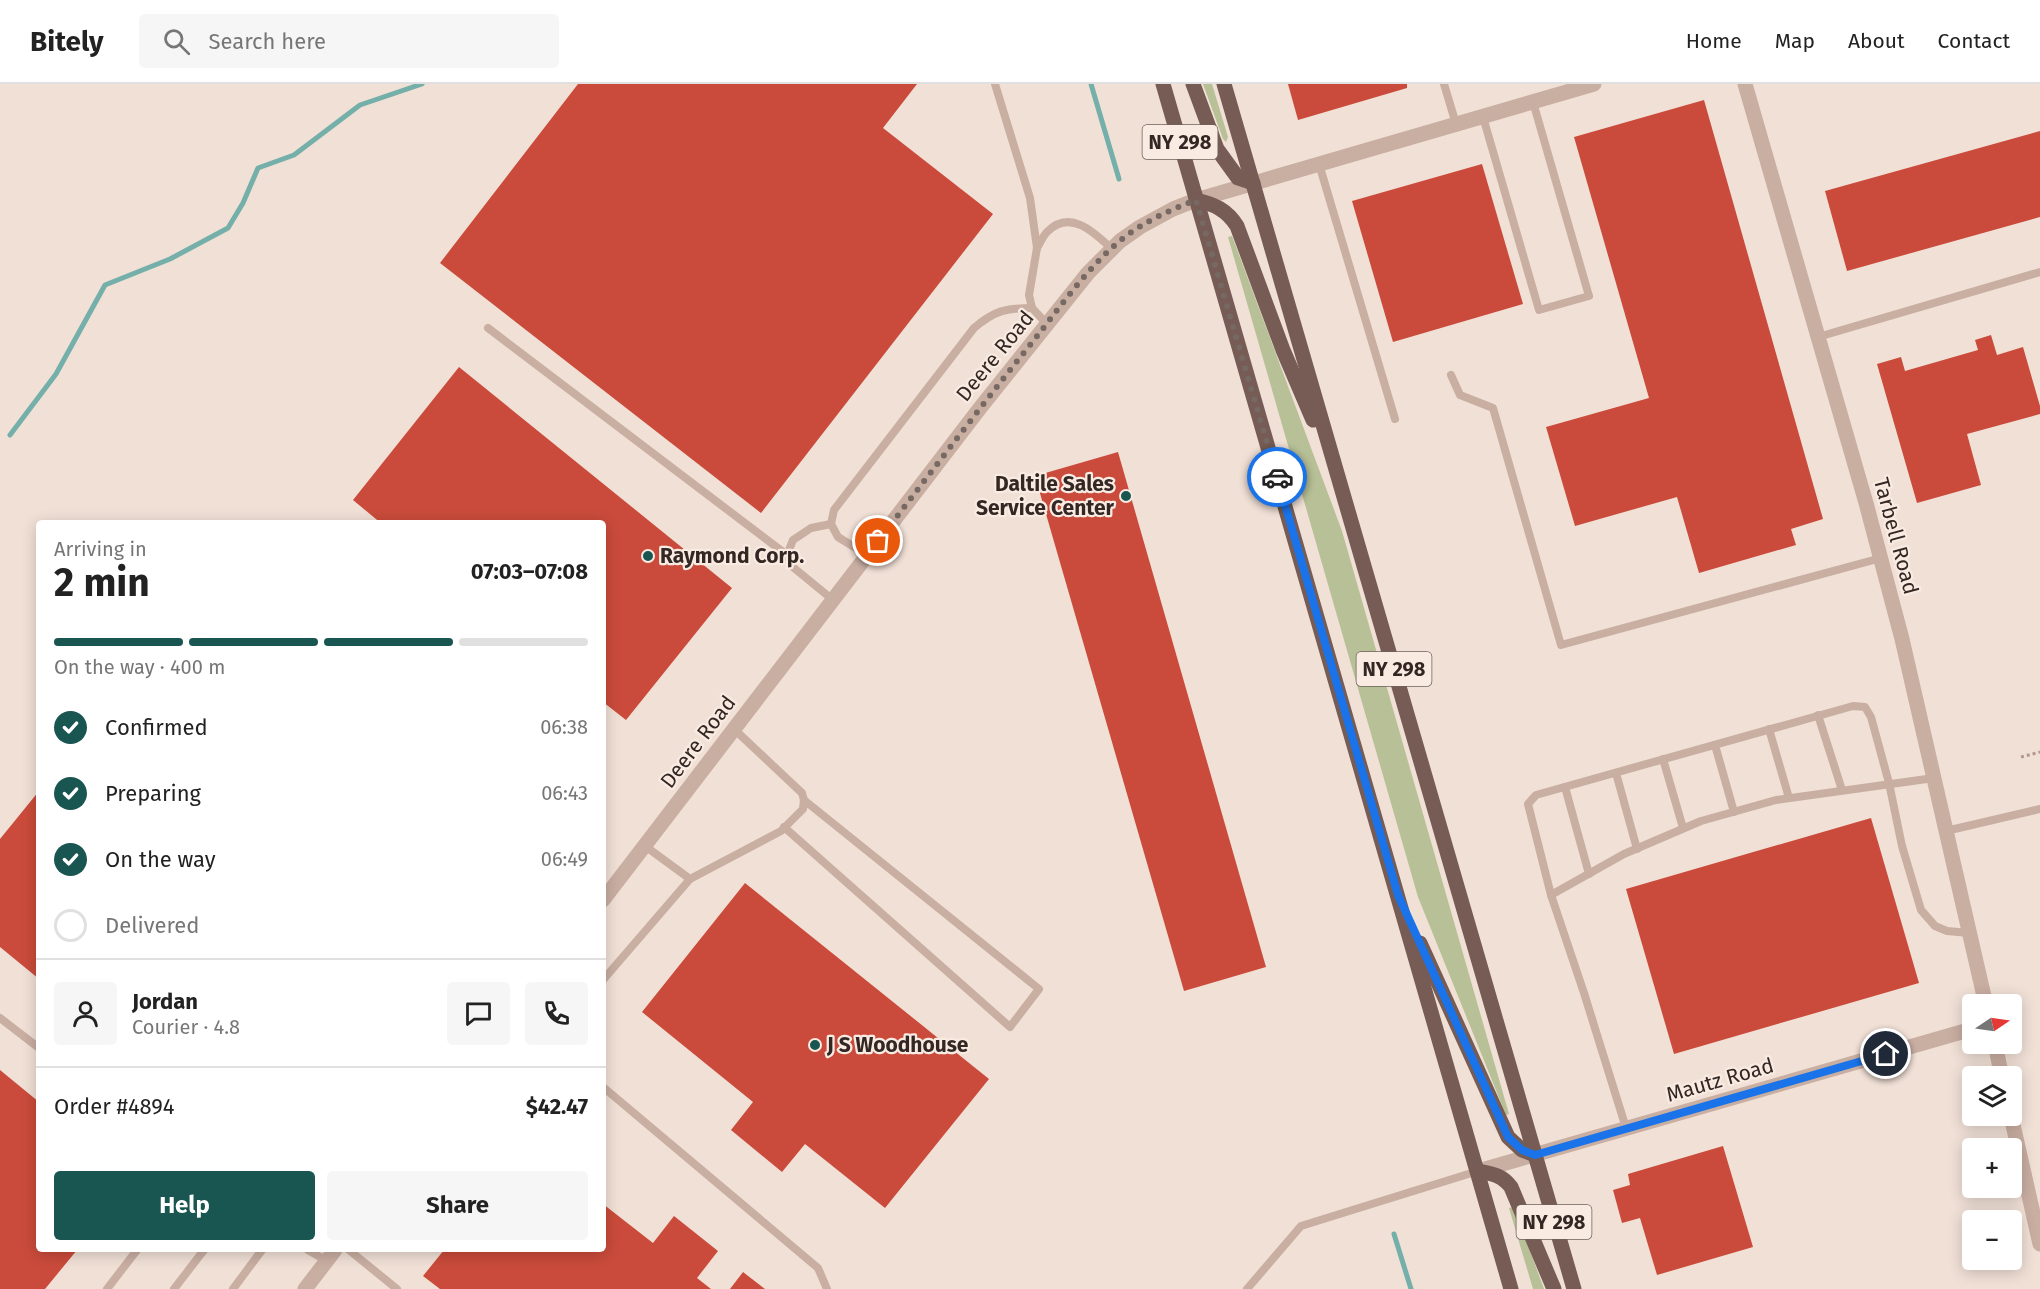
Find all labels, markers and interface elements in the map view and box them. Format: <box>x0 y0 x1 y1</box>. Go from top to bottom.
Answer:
search box <box>139 14 559 68</box>
text: Bitely <box>30 25 103 58</box>
icon: search <box>160 25 193 58</box>
text: Search here <box>208 28 326 55</box>
text: Home <box>1686 28 1742 54</box>
text: Map <box>1775 28 1815 54</box>
text: About <box>1848 28 1905 54</box>
text: Contact <box>1938 28 2010 54</box>
road number: NY 298 <box>1142 125 1218 159</box>
street label: Deere Road <box>950 305 1040 407</box>
courier <box>1247 447 1307 507</box>
icon: car <box>1261 461 1294 494</box>
place label: Daltile Sales Service Center <box>976 471 1115 521</box>
street label: Tarbell Road <box>1868 475 1924 597</box>
marker: Daltile Sales Service Center <box>1119 489 1133 503</box>
pin <box>852 515 903 566</box>
icon: bag <box>861 524 894 557</box>
text: Arriving in <box>54 537 147 561</box>
place label: Raymond Corp. <box>660 543 804 569</box>
marker: Raymond Corp. <box>641 549 655 563</box>
text: 07:03–07:08 <box>471 558 588 585</box>
text: 2 min <box>54 560 150 606</box>
road number: NY 298 <box>1356 652 1432 686</box>
text: On the way · 400 m <box>54 655 225 679</box>
street label: Deere Road <box>655 691 741 793</box>
icon: check <box>54 711 87 744</box>
text: Confirmed <box>105 714 208 741</box>
text: 06:38 <box>540 715 588 739</box>
icon: check <box>54 777 87 810</box>
text: Preparing <box>105 780 201 807</box>
text: 06:43 <box>541 781 588 805</box>
icon: check <box>54 843 87 876</box>
text: On the way <box>105 846 216 873</box>
text: 06:49 <box>541 847 588 871</box>
text: Delivered <box>105 912 200 939</box>
button: person <box>54 982 117 1045</box>
button: chat <box>447 982 510 1045</box>
button: phone <box>525 982 588 1045</box>
text: Jordan <box>132 988 198 1015</box>
north arrow <box>1962 994 2022 1054</box>
map controls <box>1962 994 2022 1270</box>
text: Courier · 4.8 <box>132 1015 240 1039</box>
pin <box>1860 1028 1911 1079</box>
place label: J S Woodhouse <box>826 1032 969 1058</box>
icon: home <box>1869 1037 1902 1070</box>
marker: J S Woodhouse <box>808 1038 822 1052</box>
street label: Mautz Road <box>1663 1052 1777 1108</box>
button: layers <box>1962 1066 2022 1126</box>
text: Order #4894 <box>54 1093 174 1120</box>
text: $42.47 <box>526 1093 588 1120</box>
button: + <box>1962 1138 2022 1198</box>
button: Help <box>54 1171 315 1240</box>
button: Share <box>327 1171 588 1240</box>
road number: NY 298 <box>1516 1205 1592 1239</box>
button: − <box>1962 1210 2022 1270</box>

